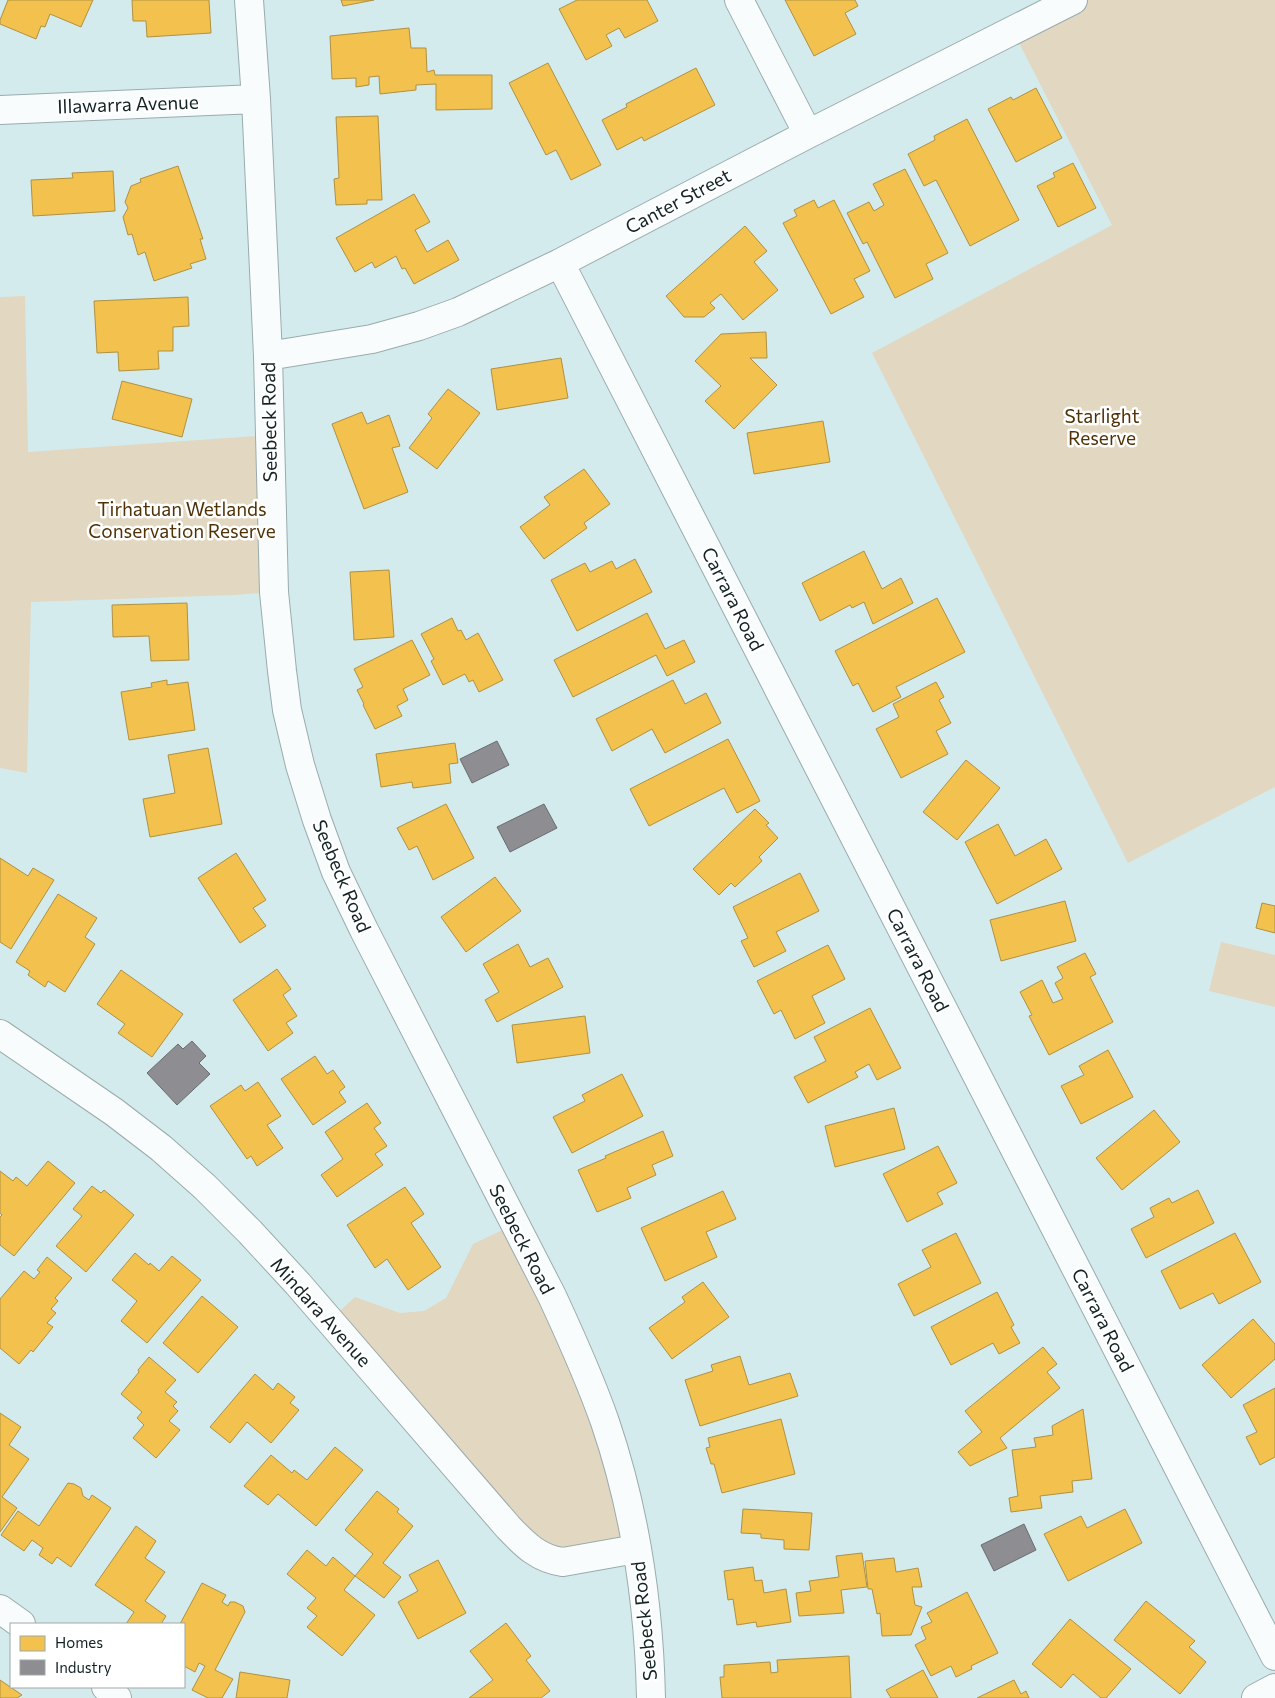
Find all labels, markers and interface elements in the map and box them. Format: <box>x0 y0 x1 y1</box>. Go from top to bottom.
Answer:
street label: Illawarra Avenue <box>57 90 199 117</box>
street label: Canter Street <box>621 163 735 238</box>
street label: Seebeck Road <box>256 362 281 482</box>
park label: Starlight Reserve <box>1065 404 1140 449</box>
park label: Tirhatuan Wetlands Conservation Reserve <box>88 497 276 542</box>
street label: Carrara Road <box>697 543 769 654</box>
street label: Seebeck Road <box>308 816 377 936</box>
street label: Carrara Road <box>882 904 954 1015</box>
street label: Seebeck Road <box>485 1180 560 1298</box>
street label: Mindara Avenue <box>266 1252 376 1371</box>
street label: Carrara Road <box>1067 1264 1139 1375</box>
street label: Seebeck Road <box>626 1560 661 1682</box>
legend <box>10 1623 185 1688</box>
text: Homes <box>55 1633 103 1651</box>
text: Industry <box>55 1658 112 1676</box>

